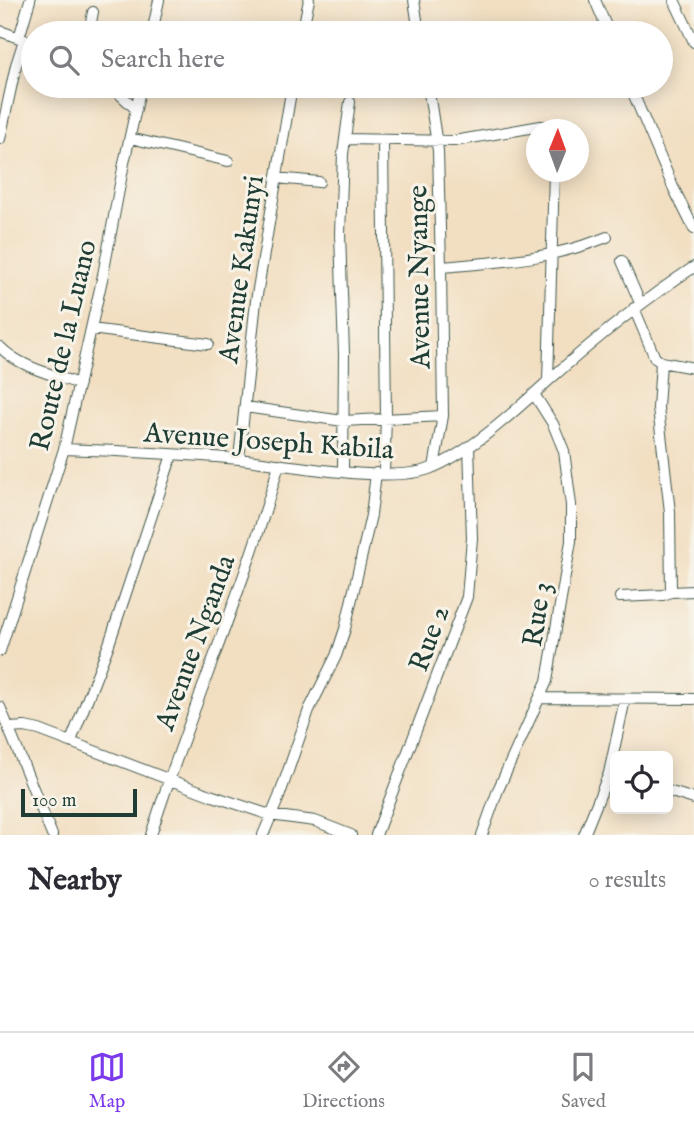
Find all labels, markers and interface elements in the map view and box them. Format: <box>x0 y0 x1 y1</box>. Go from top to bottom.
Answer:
search box <box>21 21 673 98</box>
icon: search <box>45 41 83 79</box>
text: Search here <box>101 43 225 76</box>
north arrow <box>526 119 589 182</box>
street label: Avenue Kakunyi <box>212 173 273 367</box>
street label: Avenue Nyange <box>401 185 440 370</box>
street label: Route de la Luano <box>23 237 106 455</box>
street label: Avenue Joseph Kabila <box>142 416 396 469</box>
street label: Avenue Nganda <box>148 549 245 736</box>
street label: Rue 3 <box>516 579 561 649</box>
street label: Rue 2 <box>402 601 458 677</box>
map controls <box>610 751 673 814</box>
button: locate <box>610 751 673 814</box>
scale bar <box>21 786 136 818</box>
text: 100 m <box>32 789 76 813</box>
text: Nearby <box>28 862 121 900</box>
text: 0 results <box>588 866 666 895</box>
tab: Map <box>88 1048 126 1114</box>
tab: Directions <box>302 1048 385 1114</box>
tab: Saved <box>561 1048 606 1114</box>

